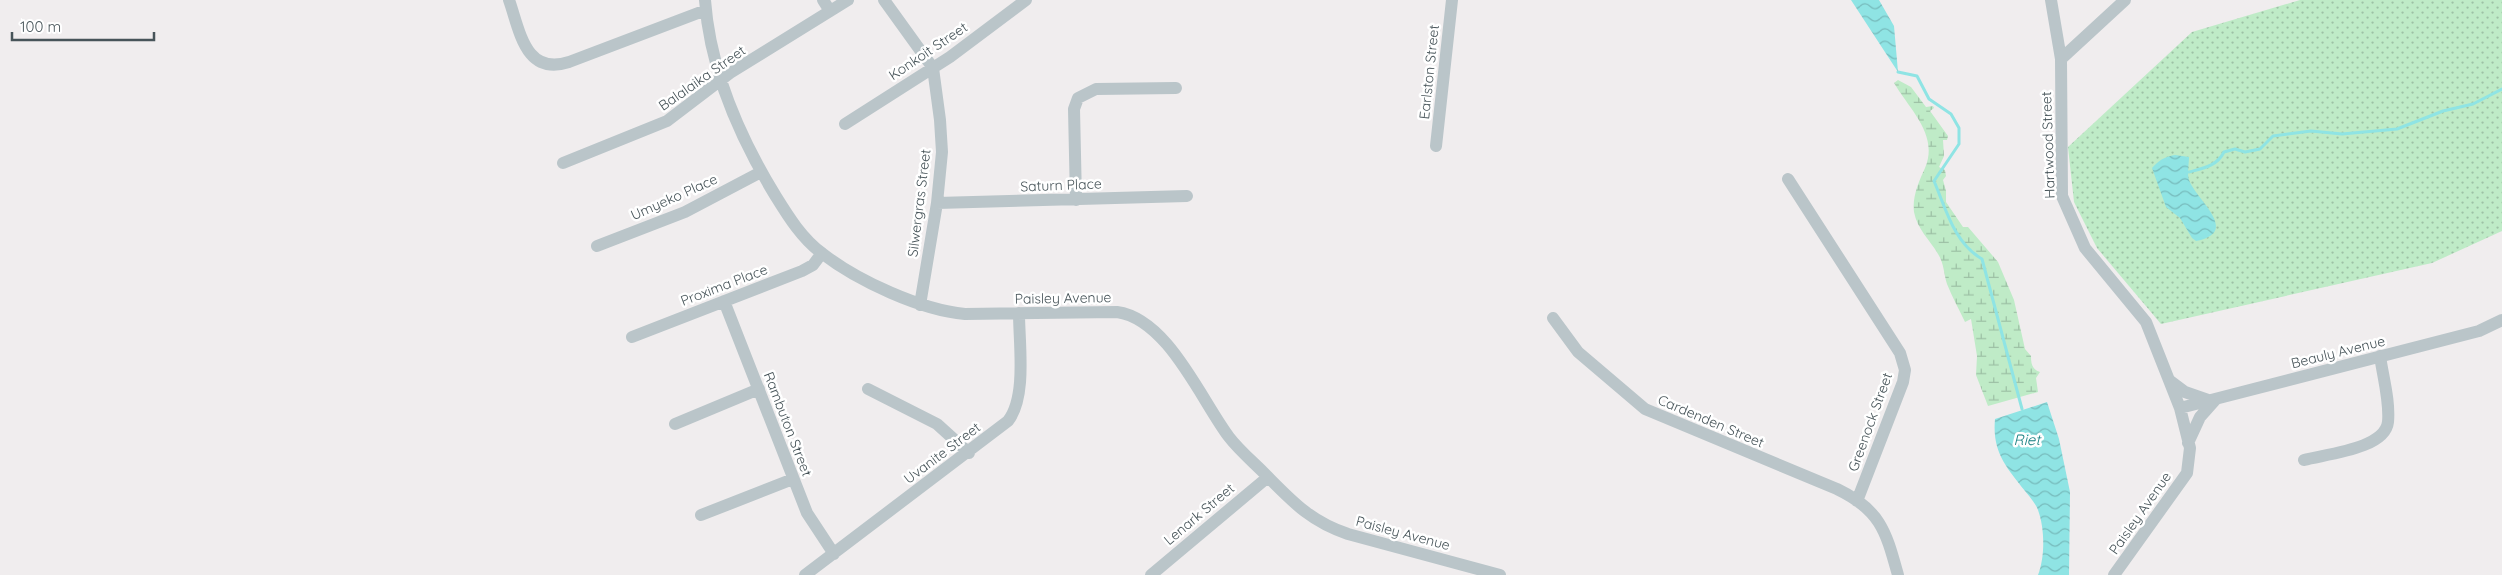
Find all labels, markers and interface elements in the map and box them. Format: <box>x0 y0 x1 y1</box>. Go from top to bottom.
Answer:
scale bar <box>12 10 155 42</box>
text: 100 m <box>20 17 61 36</box>
street label: Konkoit Street <box>885 18 971 84</box>
street label: Earlston Street <box>1415 24 1443 120</box>
street label: Balalaika Street <box>655 41 749 115</box>
street label: Hartwood Street <box>2037 91 2059 199</box>
street label: Silwergras Street <box>903 148 935 258</box>
street label: Umyeko Place <box>628 170 720 224</box>
street label: Saturn Place <box>1020 175 1102 195</box>
street label: Proxima Place <box>678 260 770 310</box>
street label: Paisley Avenue <box>1014 288 1112 308</box>
street label: Beauly Avenue <box>2289 332 2387 372</box>
street label: Rambuton Street <box>760 369 816 479</box>
street label: Greenock Street <box>1844 370 1896 474</box>
street label: Cardenden Street <box>1655 390 1767 452</box>
street label: Uvanite Street <box>900 418 984 488</box>
water label: Riet <box>2014 430 2042 449</box>
street label: Paisley Avenue <box>2105 468 2175 558</box>
street label: Lenark Street <box>1160 479 1238 549</box>
street label: Paisley Avenue <box>1354 512 1452 554</box>

